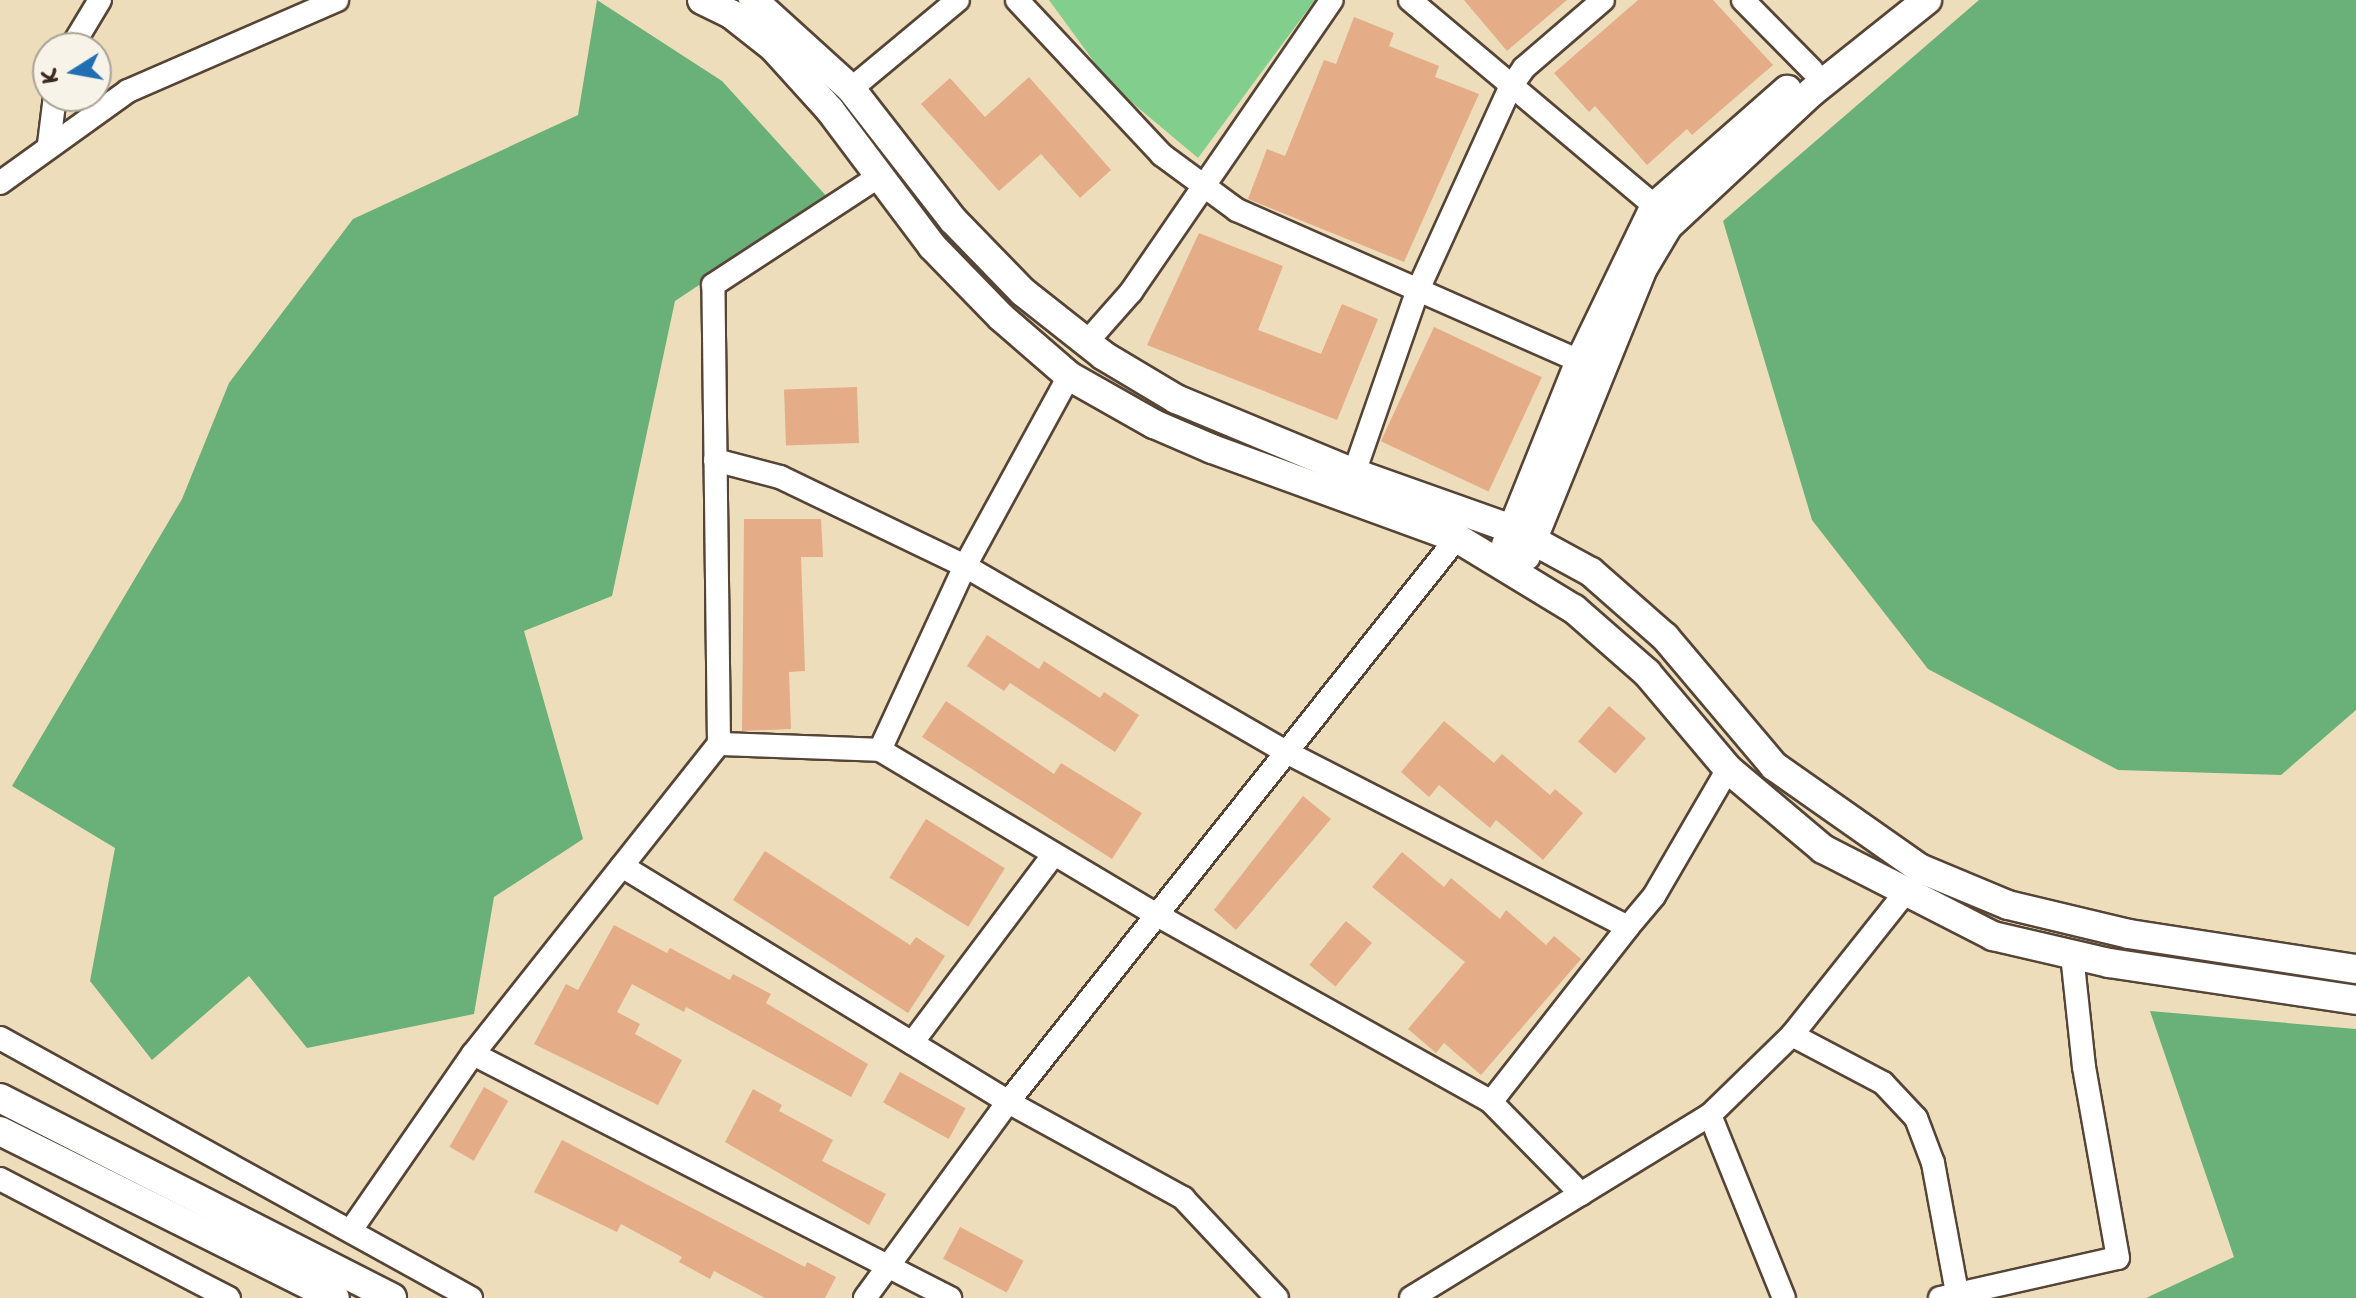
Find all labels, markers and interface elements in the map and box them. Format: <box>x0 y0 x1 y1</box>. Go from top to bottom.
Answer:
north arrow <box>32 32 112 112</box>
text: K <box>34 66 66 86</box>

